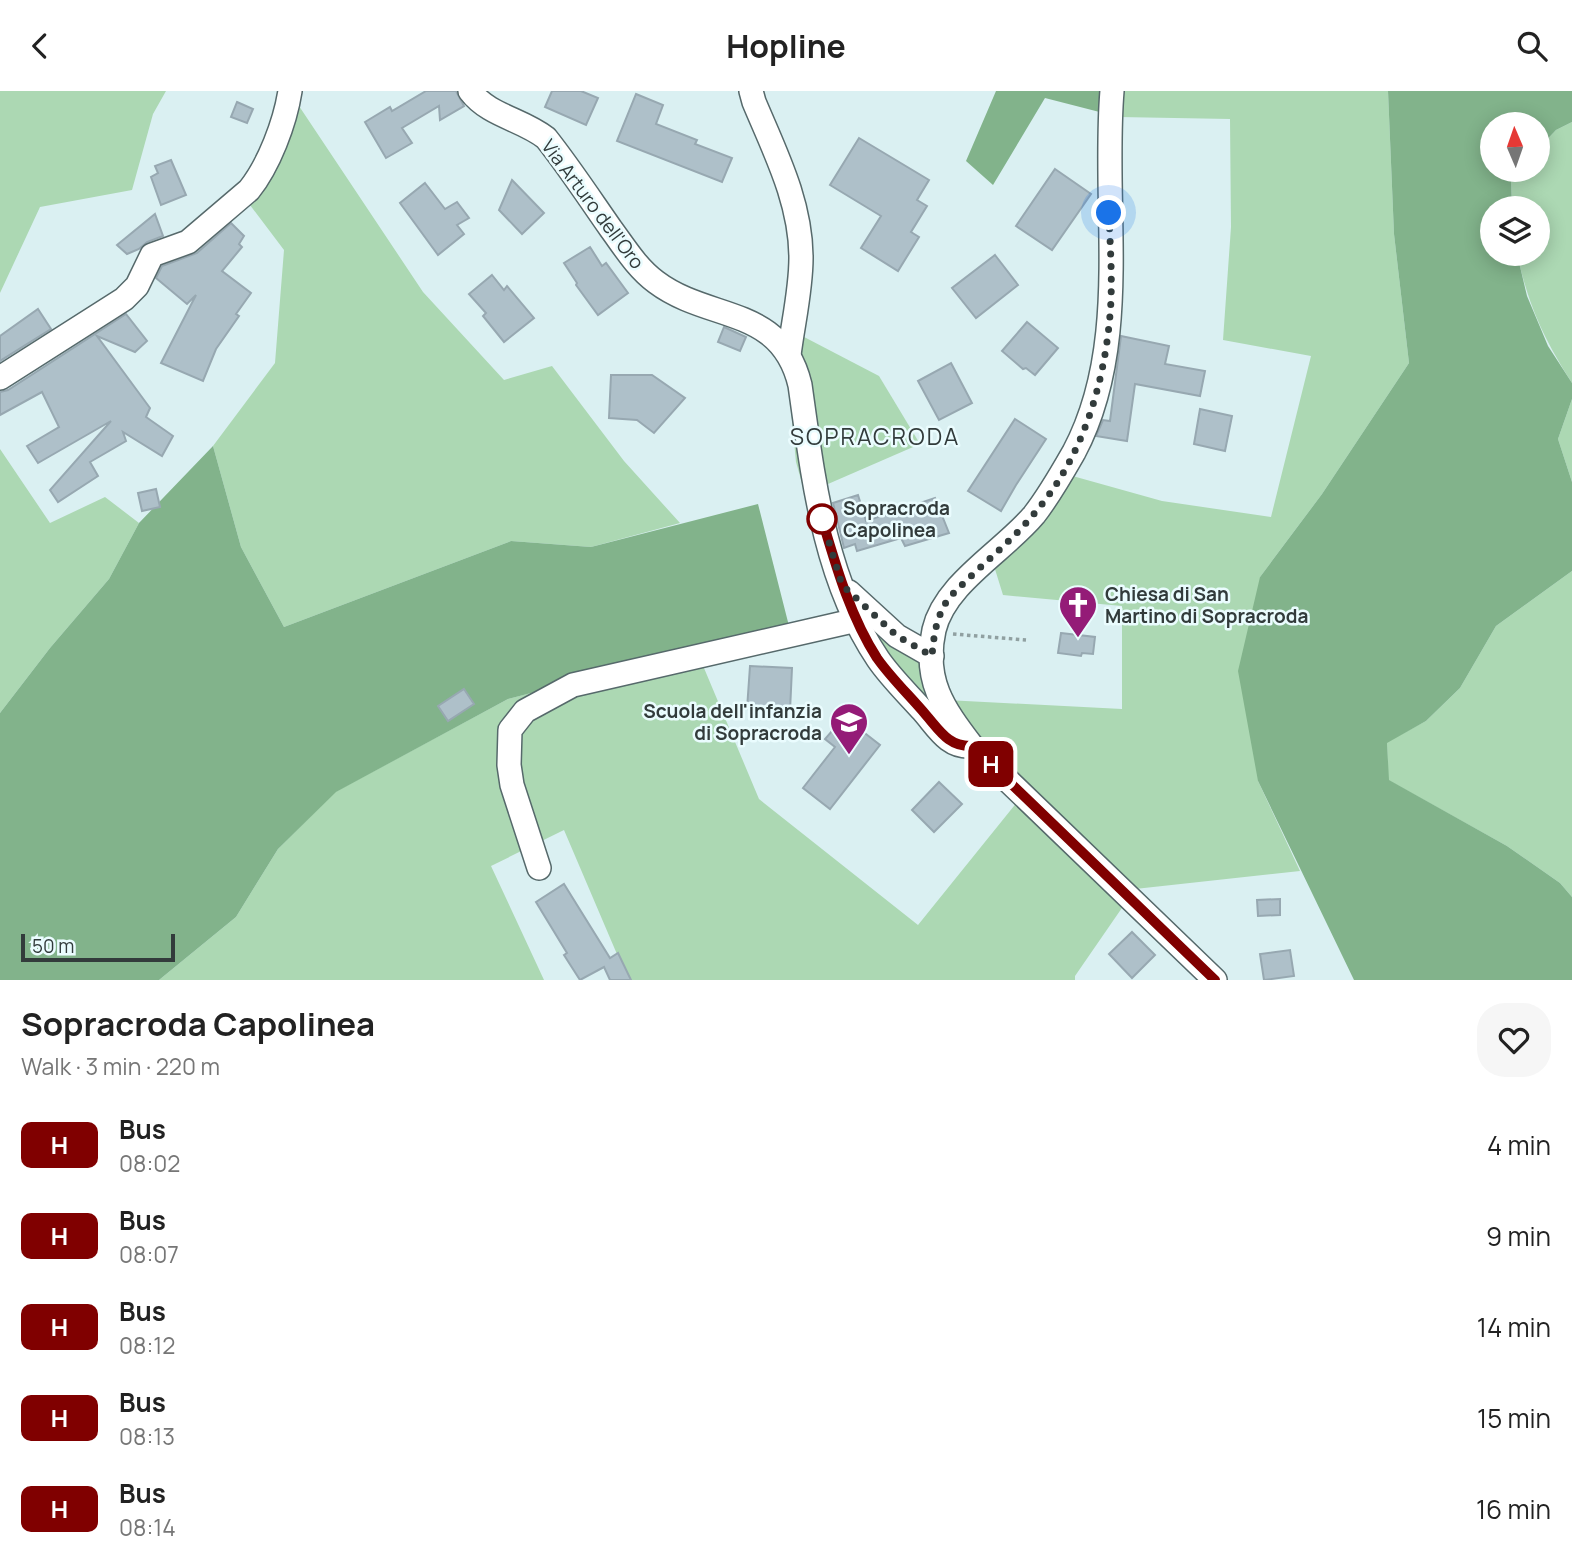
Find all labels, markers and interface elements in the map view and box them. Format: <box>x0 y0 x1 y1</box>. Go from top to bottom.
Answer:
text: Hopline <box>726 24 846 68</box>
icon: back <box>21 27 59 65</box>
icon: search <box>1513 27 1551 65</box>
north arrow <box>1480 112 1550 182</box>
map controls <box>1480 112 1550 266</box>
street label: Via Arturo dell'Oro <box>536 134 650 274</box>
your location <box>1091 195 1126 230</box>
button: layers <box>1480 196 1550 266</box>
district label: SOPRACRODA <box>790 420 960 452</box>
place label: Sopracroda Capolinea <box>843 495 950 543</box>
marker: Sopracroda Capolinea <box>807 504 837 534</box>
place label: Chiesa di San Martino di Sopracroda <box>1105 581 1308 629</box>
church icon: Chiesa di San Martino di Sopracroda <box>1057 584 1099 639</box>
place label: Scuola dell'infanzia di Sopracroda <box>643 698 822 746</box>
school or university icon: Scuola dell'infanzia di Sopracroda <box>828 701 870 756</box>
line badge: H <box>968 741 1014 787</box>
text: H <box>982 747 1000 780</box>
scale bar <box>21 931 175 963</box>
text: 50 m <box>32 933 74 959</box>
text: Sopracroda Capolinea <box>21 1001 375 1046</box>
button: heart <box>1477 1003 1551 1077</box>
text: Walk · 3 min · 220 m <box>21 1050 220 1082</box>
text: Bus <box>119 1111 166 1147</box>
text: 4 min <box>1487 1127 1551 1163</box>
text: H <box>51 1128 68 1161</box>
text: 08:02 <box>119 1147 180 1179</box>
text: Bus <box>119 1202 166 1238</box>
text: 9 min <box>1486 1218 1551 1254</box>
text: H <box>51 1219 68 1252</box>
text: 08:07 <box>119 1238 179 1270</box>
text: Bus <box>119 1293 166 1329</box>
text: 14 min <box>1477 1309 1551 1345</box>
text: H <box>51 1310 68 1343</box>
text: 08:12 <box>119 1329 175 1361</box>
text: Bus <box>119 1384 166 1420</box>
text: 15 min <box>1477 1400 1551 1436</box>
text: H <box>51 1401 68 1434</box>
text: 08:13 <box>119 1420 175 1452</box>
text: Bus <box>119 1475 166 1511</box>
text: 16 min <box>1476 1491 1551 1527</box>
text: H <box>51 1492 68 1525</box>
text: 08:14 <box>119 1511 176 1543</box>

